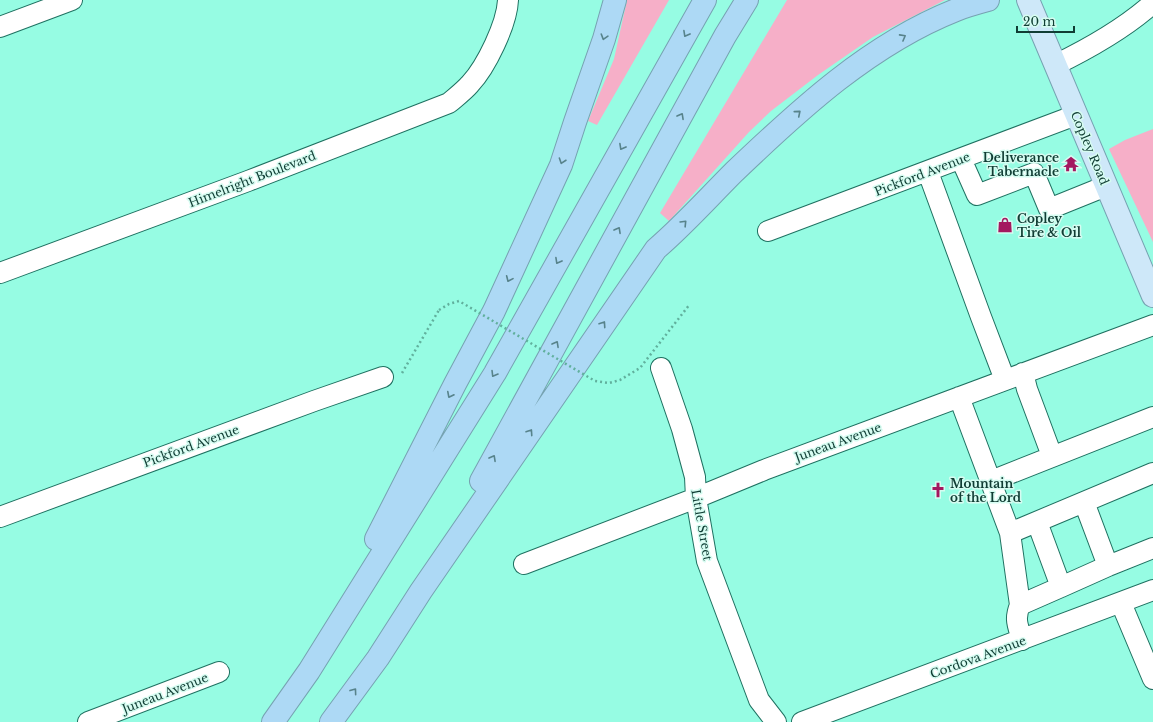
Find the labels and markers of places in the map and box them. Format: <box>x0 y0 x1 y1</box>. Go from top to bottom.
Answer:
place label: Deliverance Tabernacle <box>983 150 1059 179</box>
temple icon: Deliverance Tabernacle <box>1062 155 1080 173</box>
place label: Copley Tire & Oil <box>1017 211 1082 240</box>
shop icon: Copley Tire & Oil <box>996 216 1014 234</box>
place label: Mountain of the Lord <box>950 476 1022 505</box>
church icon: Mountain of the Lord <box>929 481 947 499</box>

